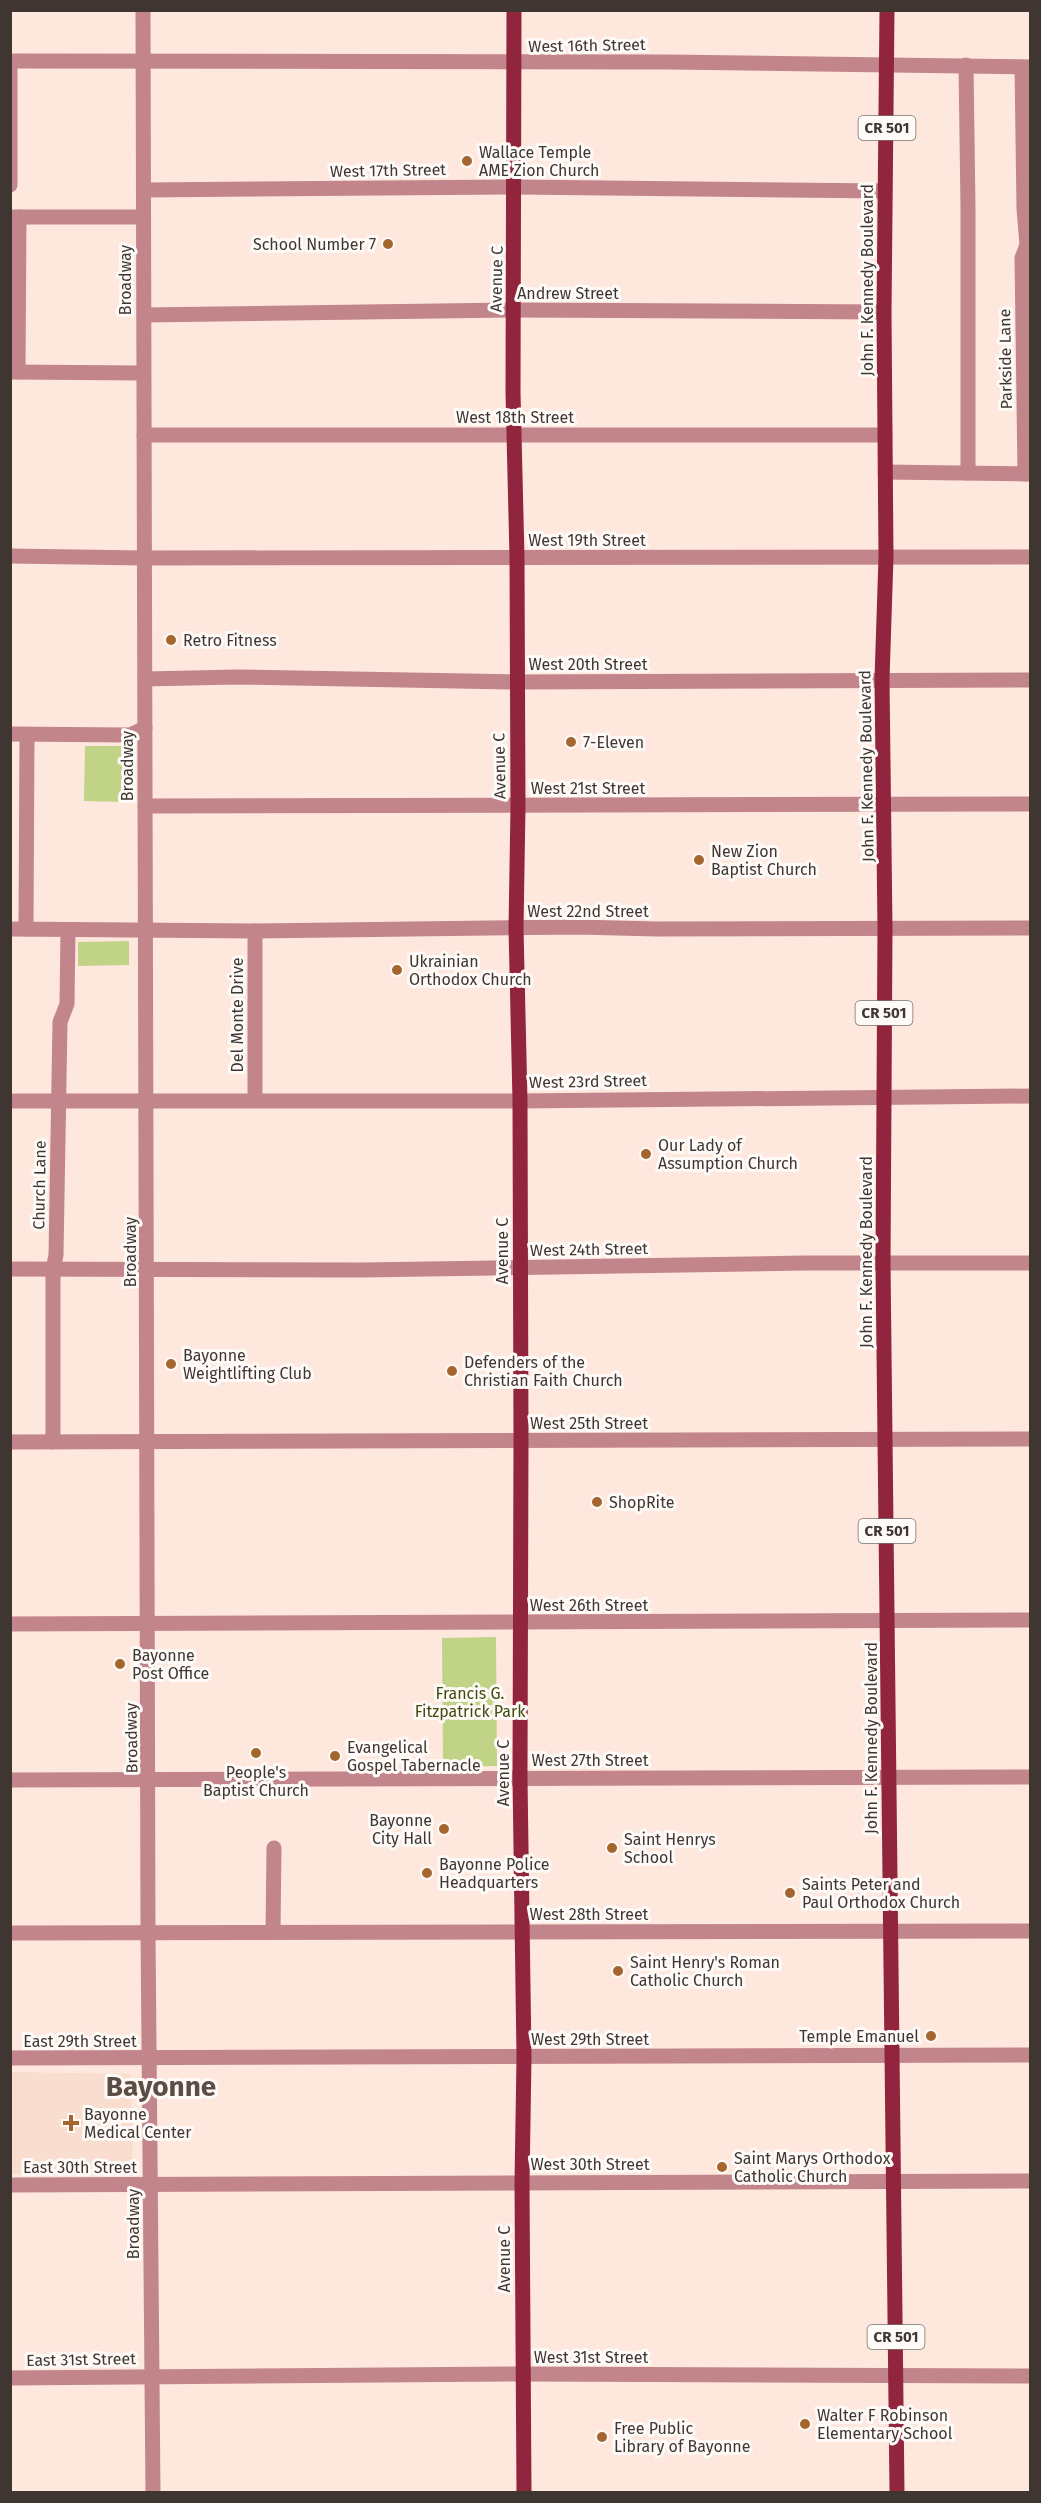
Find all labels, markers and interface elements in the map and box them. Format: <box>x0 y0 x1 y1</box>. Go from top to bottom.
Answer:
street label: West 16th Street <box>528 35 646 56</box>
road number: CR 501 <box>858 116 916 140</box>
place label: Wallace Temple AME Zion Church <box>479 143 599 180</box>
marker: Wallace Temple AME Zion Church <box>460 154 474 168</box>
street label: West 17th Street <box>330 160 446 181</box>
street label: John F. Kennedy Boulevard <box>858 184 877 376</box>
place label: School Number 7 <box>253 235 376 254</box>
marker: School Number 7 <box>381 237 395 251</box>
street label: Broadway <box>116 245 135 315</box>
street label: Avenue C <box>486 246 507 312</box>
street label: Andrew Street <box>517 284 619 303</box>
street label: Parkside Lane <box>995 309 1016 409</box>
street label: West 18th Street <box>456 408 574 427</box>
street label: West 19th Street <box>528 531 646 550</box>
place label: Retro Fitness <box>183 631 277 650</box>
marker: Retro Fitness <box>164 633 178 647</box>
street label: West 20th Street <box>529 655 648 674</box>
street label: John F. Kennedy Boulevard <box>855 670 878 862</box>
street label: Broadway <box>118 731 137 801</box>
street label: Avenue C <box>489 733 510 799</box>
place label: 7-Eleven <box>583 733 644 752</box>
marker: 7-Eleven <box>564 735 578 749</box>
street label: West 21st Street <box>531 779 646 798</box>
place label: New Zion Baptist Church <box>711 842 817 879</box>
marker: New Zion Baptist Church <box>692 853 706 867</box>
street label: West 22nd Street <box>527 902 649 921</box>
place label: Ukrainian Orthodox Church <box>409 952 532 989</box>
street label: Del Monte Drive <box>228 957 247 1073</box>
marker: Ukrainian Orthodox Church <box>390 963 404 977</box>
road number: CR 501 <box>856 1001 912 1025</box>
street label: West 23rd Street <box>529 1071 647 1092</box>
place label: Our Lady of Assumption Church <box>658 1136 798 1173</box>
street label: Church Lane <box>29 1140 50 1230</box>
marker: Our Lady of Assumption Church <box>639 1147 653 1161</box>
street label: John F. Kennedy Boulevard <box>857 1156 876 1348</box>
street label: Broadway <box>121 1217 140 1287</box>
street label: Avenue C <box>493 1218 512 1284</box>
street label: West 24th Street <box>530 1239 648 1260</box>
place label: Bayonne Weightlifting Club <box>183 1346 312 1383</box>
place label: Defenders of the Christian Faith Church <box>464 1353 623 1390</box>
marker: Bayonne Weightlifting Club <box>164 1357 178 1371</box>
marker: Defenders of the Christian Faith Church <box>445 1364 459 1378</box>
street label: West 25th Street <box>530 1414 648 1433</box>
place label: ShopRite <box>609 1493 674 1512</box>
marker: ShopRite <box>590 1495 604 1509</box>
road number: CR 501 <box>858 1519 916 1543</box>
street label: West 26th Street <box>530 1596 648 1615</box>
street label: John F. Kennedy Boulevard <box>862 1642 881 1834</box>
place label: Bayonne Post Office <box>132 1646 209 1683</box>
marker: Bayonne Post Office <box>113 1657 127 1671</box>
park label: Francis G. Fitzpatrick Park <box>415 1684 526 1721</box>
street label: Broadway <box>121 1702 142 1773</box>
place label: Evangelical Gospel Tabernacle <box>347 1738 481 1775</box>
street label: Avenue C <box>494 1740 513 1806</box>
marker: People's Baptist Church <box>249 1746 263 1760</box>
marker: Evangelical Gospel Tabernacle <box>328 1749 342 1763</box>
street label: West 27th Street <box>532 1751 649 1770</box>
place label: People's Baptist Church <box>203 1763 309 1800</box>
place label: Bayonne City Hall <box>369 1811 432 1848</box>
marker: Bayonne City Hall <box>437 1822 451 1836</box>
place label: Saint Henrys School <box>624 1830 716 1867</box>
marker: Saint Henrys School <box>605 1841 619 1855</box>
place label: Bayonne Police Headquarters <box>439 1855 549 1892</box>
marker: Bayonne Police Headquarters <box>420 1866 434 1880</box>
place label: Saints Peter and Paul Orthodox Church <box>802 1875 960 1912</box>
marker: Saints Peter and Paul Orthodox Church <box>783 1886 797 1900</box>
street label: West 28th Street <box>530 1905 649 1924</box>
place label: Saint Henry's Roman Catholic Church <box>630 1953 780 1990</box>
marker: Saint Henry's Roman Catholic Church <box>611 1964 625 1978</box>
place label: Temple Emanuel <box>799 2027 919 2046</box>
marker: Temple Emanuel <box>924 2029 938 2043</box>
street label: West 29th Street <box>531 2030 649 2049</box>
street label: East 29th Street <box>23 2032 137 2051</box>
district label: Bayonne <box>106 2070 216 2103</box>
place label: Bayonne Medical Center <box>84 2105 192 2142</box>
marker: Bayonne Medical Center <box>62 2114 80 2132</box>
place label: Saint Marys Orthodox Catholic Church <box>734 2149 891 2186</box>
street label: West 30th Street <box>531 2155 650 2174</box>
street label: East 30th Street <box>23 2158 137 2177</box>
marker: Saint Marys Orthodox Catholic Church <box>715 2160 729 2174</box>
street label: Broadway <box>124 2189 143 2259</box>
street label: Avenue C <box>495 2226 514 2292</box>
road number: CR 501 <box>868 2325 924 2349</box>
street label: West 31st Street <box>534 2348 649 2367</box>
street label: East 31st Street <box>26 2349 136 2370</box>
place label: Walter F Robinson Elementary School <box>817 2406 953 2443</box>
marker: Walter F Robinson Elementary School <box>798 2417 812 2431</box>
place label: Free Public Library of Bayonne <box>614 2419 750 2456</box>
marker: Free Public Library of Bayonne <box>595 2430 609 2444</box>

